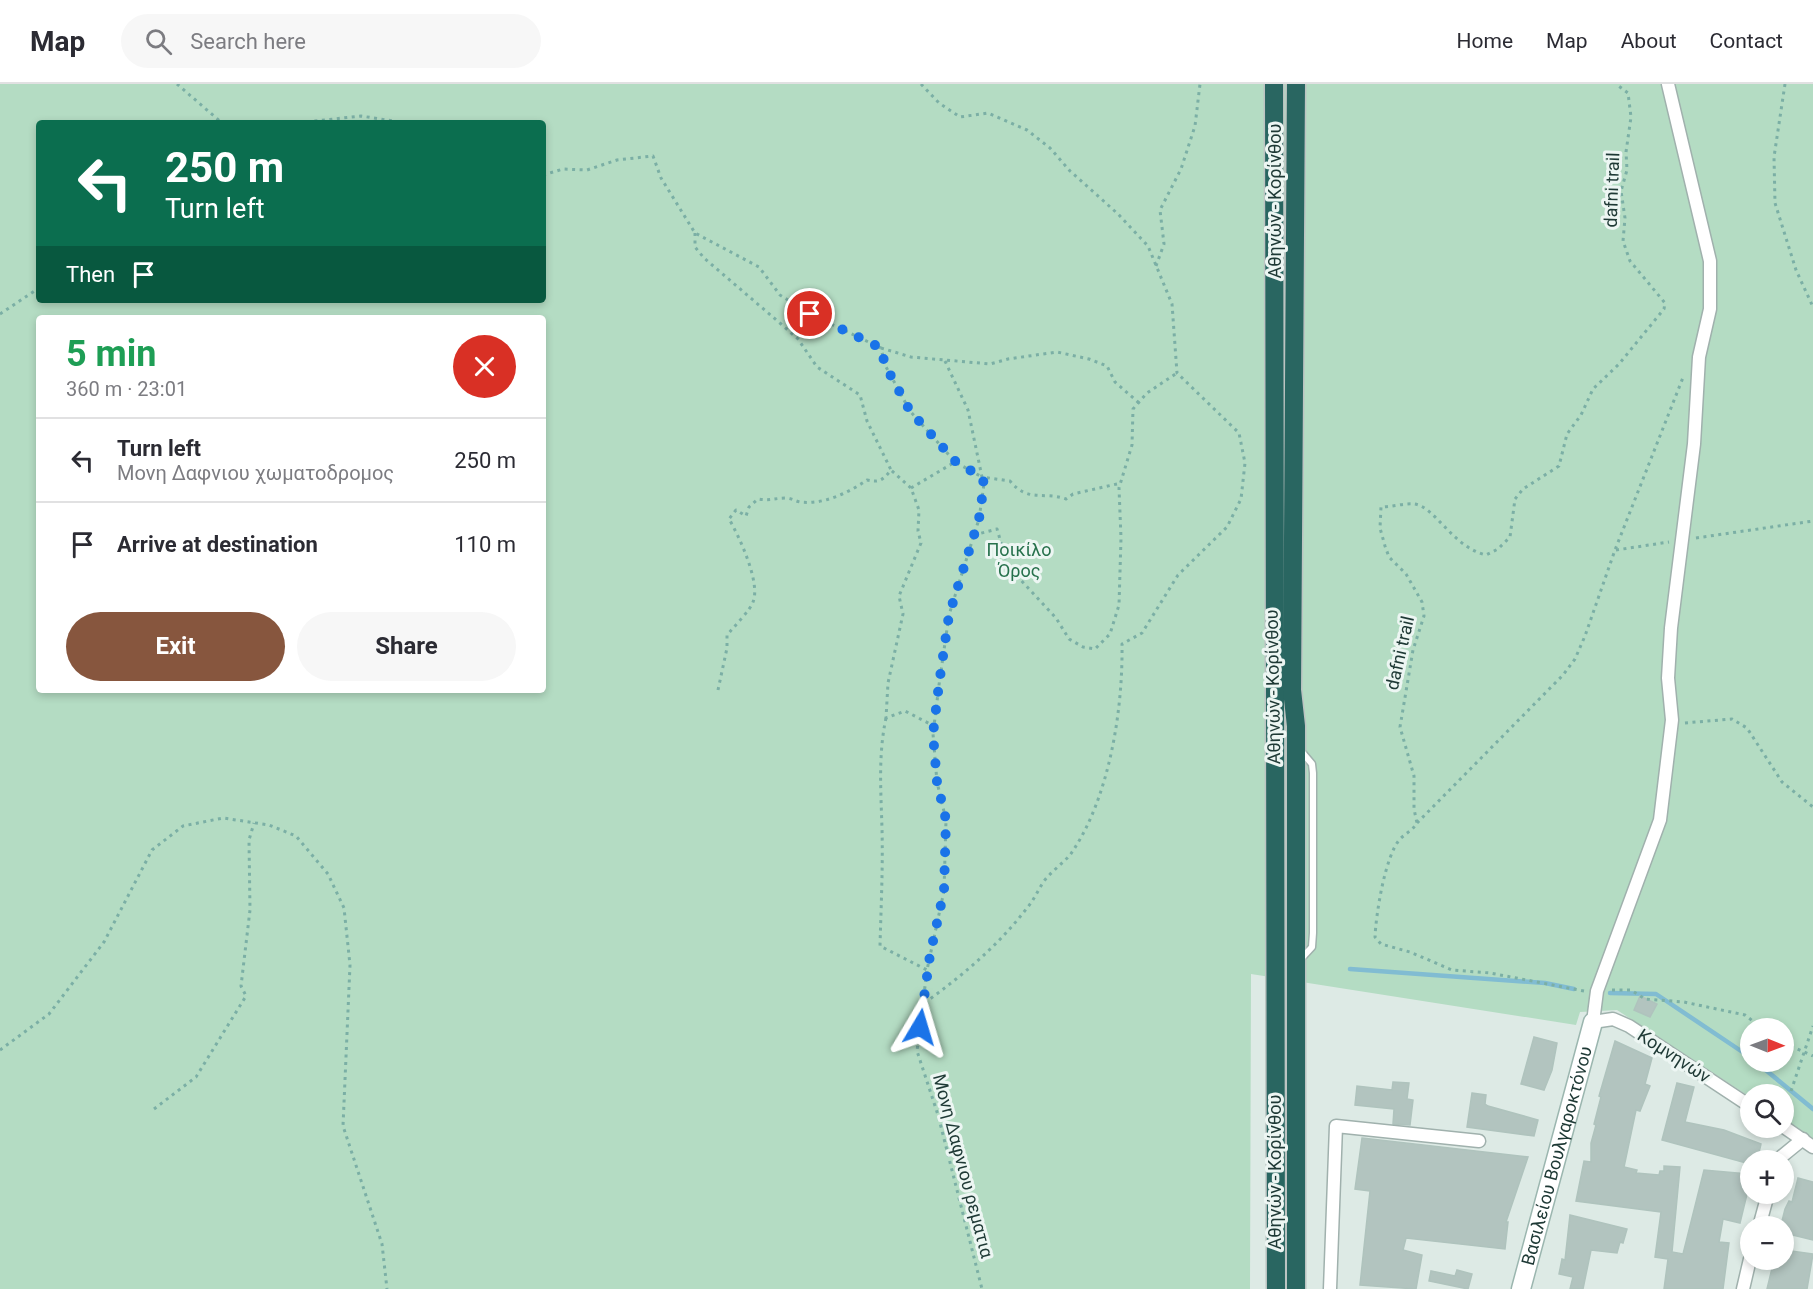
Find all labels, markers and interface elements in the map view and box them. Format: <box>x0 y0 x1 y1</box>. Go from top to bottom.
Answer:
search box <box>121 14 541 68</box>
text: Map <box>30 25 85 58</box>
icon: search <box>142 25 175 58</box>
text: Search here <box>190 29 306 54</box>
text: Home <box>1457 29 1513 53</box>
text: Map <box>1546 29 1588 53</box>
text: About <box>1621 29 1677 53</box>
text: Contact <box>1710 29 1783 53</box>
street label: Αθηνών - Κορίνθου <box>1264 124 1285 278</box>
text: 250 m <box>165 143 284 192</box>
icon: left <box>66 144 144 222</box>
street label: dafni trail <box>1600 152 1623 228</box>
text: Turn left <box>165 193 265 225</box>
icon: arrive <box>127 258 160 291</box>
text: Then <box>66 262 115 287</box>
pin <box>784 288 835 339</box>
icon: arrive <box>793 297 826 330</box>
text: 5 min <box>66 333 157 375</box>
button: close <box>453 335 516 398</box>
text: 360 m · 23:01 <box>66 377 187 401</box>
text: Turn left <box>117 436 201 461</box>
icon: left <box>66 444 99 477</box>
text: 250 m <box>454 448 516 473</box>
text: Μονη Δαφνιου χωματοδρομος <box>117 461 394 485</box>
icon: arrive <box>66 528 99 561</box>
text: Arrive at destination <box>117 532 318 557</box>
text: 110 m <box>454 532 516 557</box>
park label: Ποικίλο Όρος <box>986 539 1052 581</box>
street label: Αθηνών - Κορίνθου <box>1261 609 1284 765</box>
button: Exit <box>66 612 285 681</box>
button: Share <box>297 612 516 681</box>
street label: dafni trail <box>1381 614 1418 692</box>
position arrow <box>888 995 952 1059</box>
north arrow <box>1740 1018 1794 1072</box>
map controls <box>1740 1018 1794 1270</box>
street label: Κομνηνών <box>1634 1024 1715 1087</box>
street label: Βασιλείου Βουλγαροκτόνου <box>1517 1044 1596 1268</box>
street label: Μονη Δαφνιου ρεματια <box>929 1072 998 1261</box>
button: search <box>1740 1084 1794 1138</box>
street label: Αθηνών - Κορίνθου <box>1264 1095 1285 1249</box>
button: + <box>1740 1150 1794 1204</box>
button: − <box>1740 1216 1794 1270</box>

